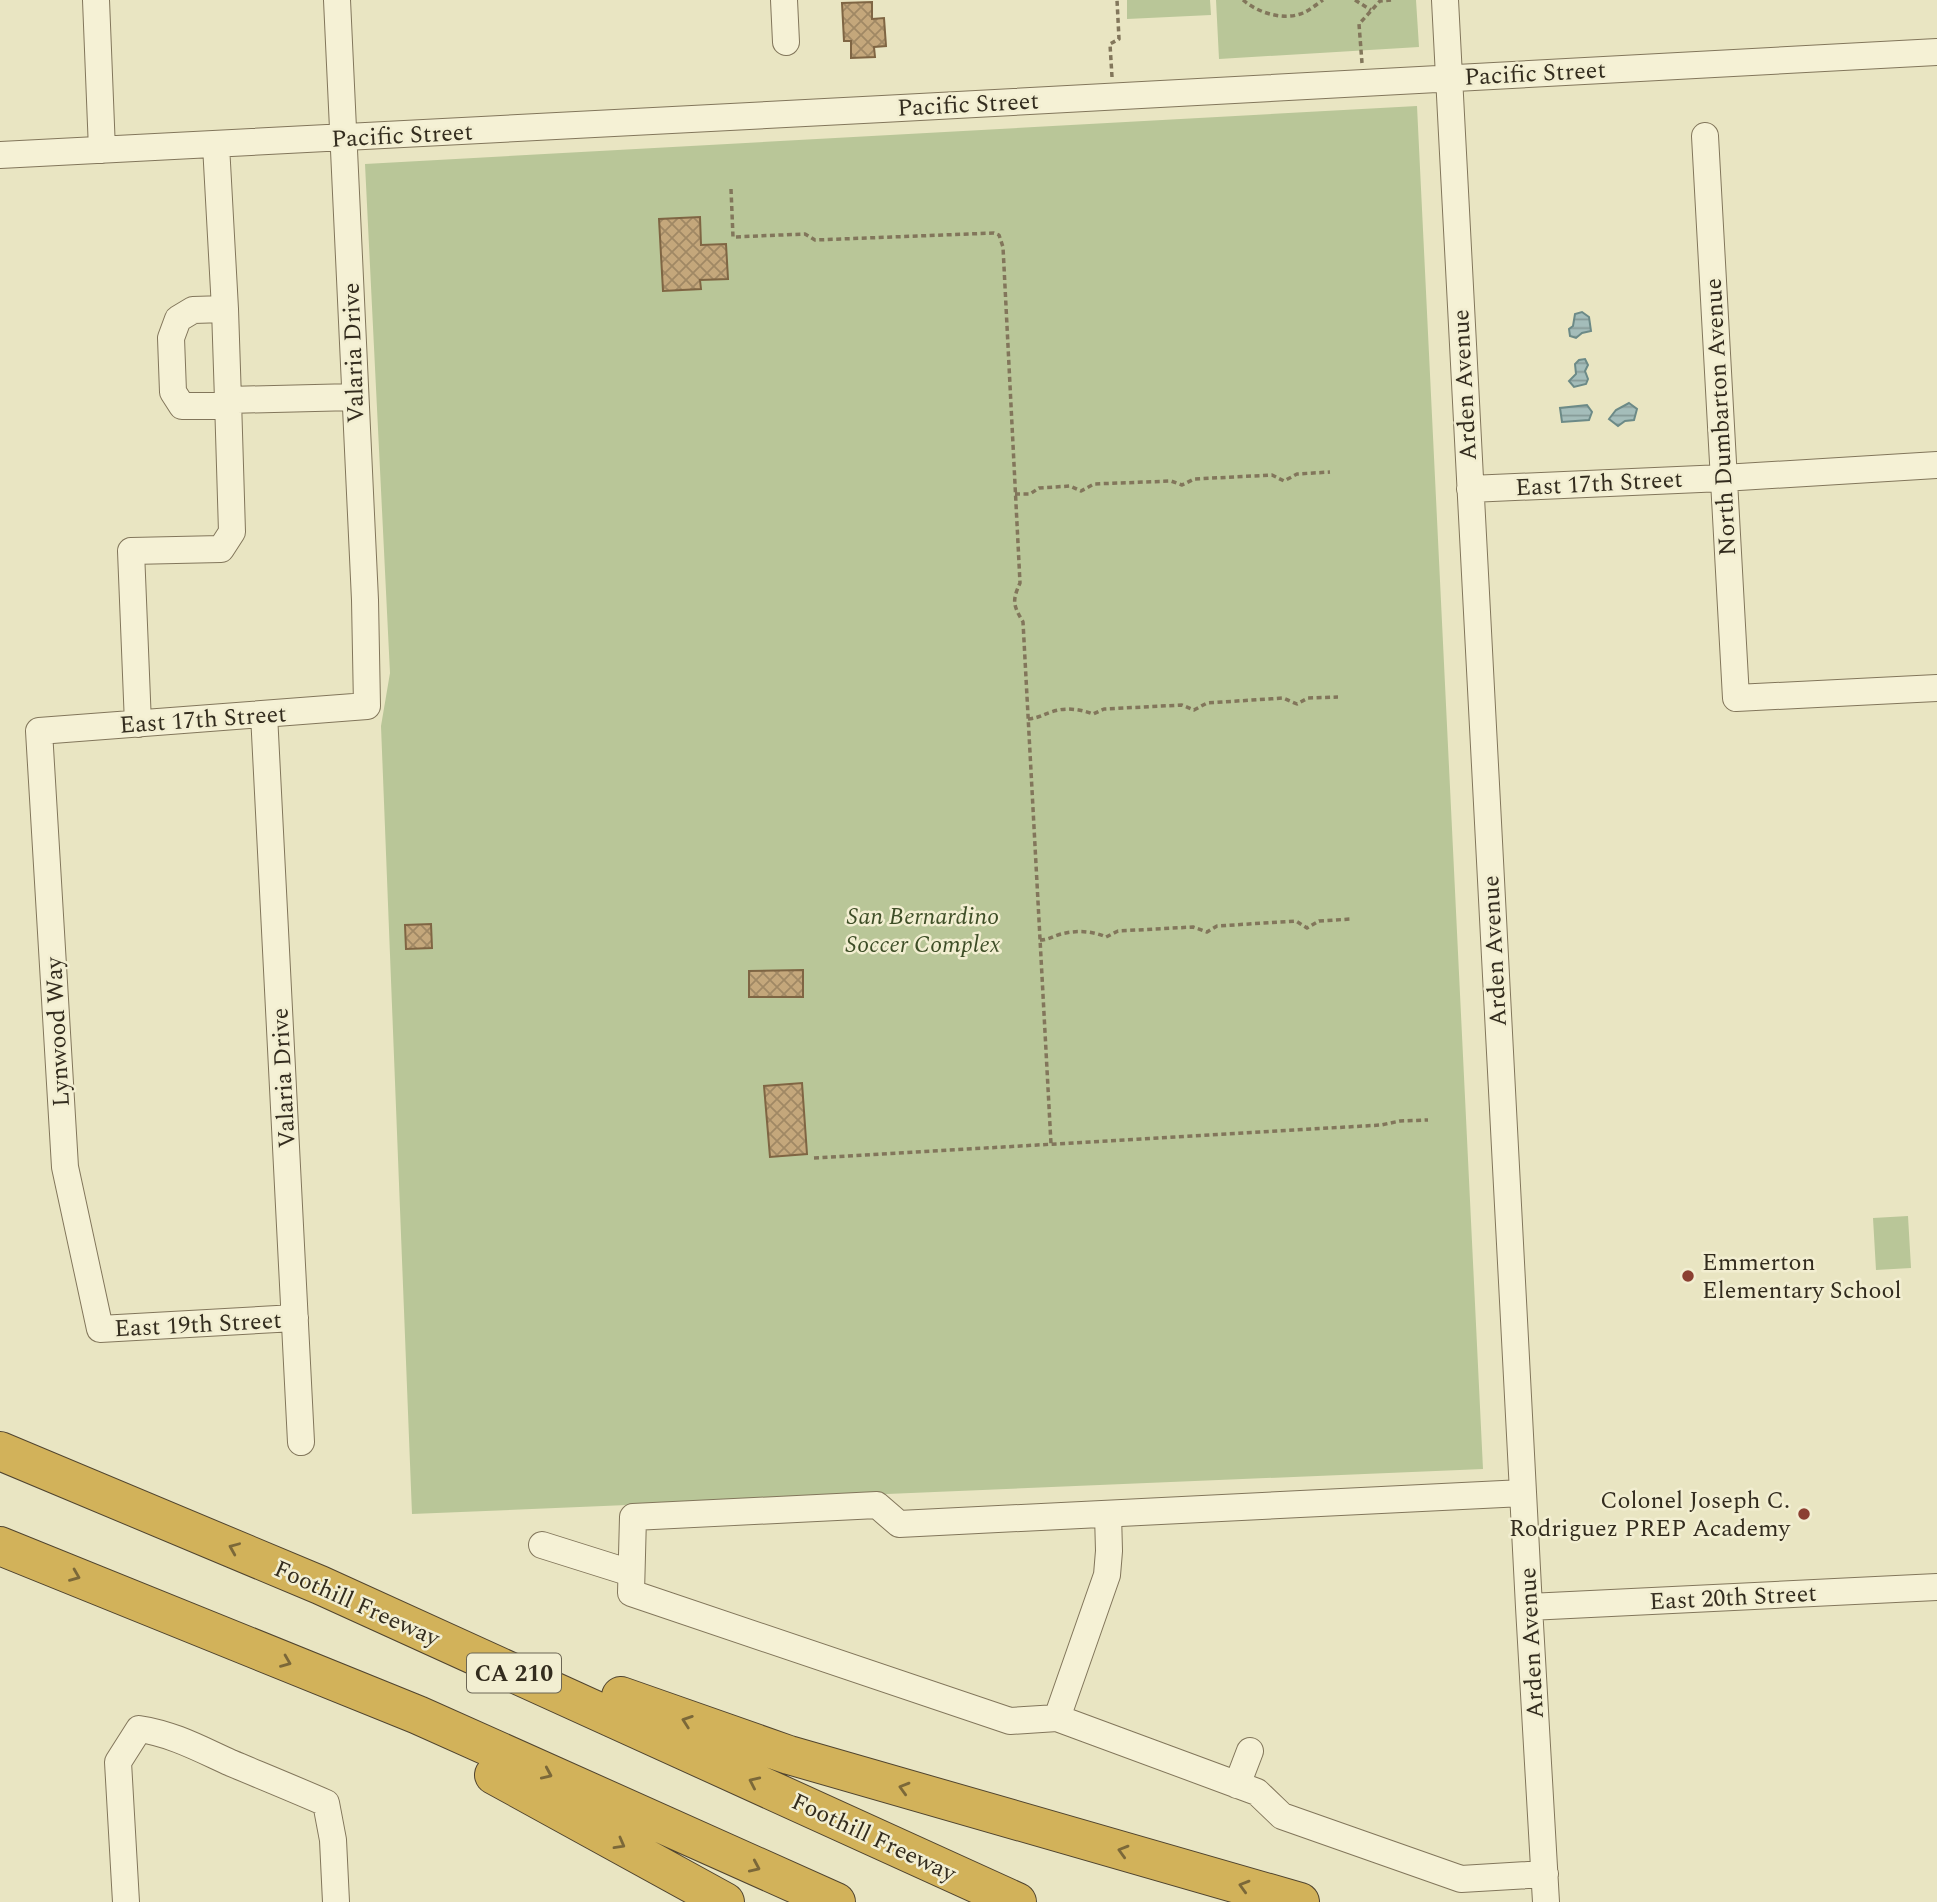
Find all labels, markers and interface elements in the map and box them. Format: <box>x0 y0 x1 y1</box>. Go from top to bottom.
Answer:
street label: Pacific Street <box>1463 52 1607 96</box>
street label: Pacific Street <box>896 83 1040 127</box>
street label: Pacific Street <box>330 114 474 158</box>
street label: North Dumbarton Avenue <box>1696 277 1746 557</box>
street label: Valaria Drive <box>334 282 374 424</box>
street label: Arden Avenue <box>1443 308 1487 462</box>
street label: East 17th Street <box>1514 462 1684 506</box>
street label: East 17th Street <box>118 696 288 744</box>
street label: Arden Avenue <box>1473 874 1517 1028</box>
park label: San Bernardino Soccer Complex <box>845 899 1001 963</box>
street label: Lynwood Way <box>36 955 80 1108</box>
street label: Valaria Drive <box>262 1007 306 1149</box>
place label: Emmerton Elementary School <box>1702 1245 1902 1309</box>
marker: Emmerton Elementary School <box>1680 1268 1696 1284</box>
street label: East 19th Street <box>113 1303 283 1347</box>
place label: Colonel Joseph C. Rodriguez PREP Academy <box>1509 1483 1791 1547</box>
marker: Colonel Joseph C. Rodriguez PREP Academy <box>1796 1506 1812 1522</box>
one-way arrow <box>228 1543 240 1557</box>
street label: Foothill Freeway <box>268 1551 447 1657</box>
street label: Arden Avenue <box>1510 1566 1554 1720</box>
one-way arrow <box>68 1568 81 1582</box>
street label: East 20th Street <box>1648 1576 1818 1620</box>
one-way arrow <box>279 1653 291 1667</box>
road number: CA 210 <box>467 1654 561 1692</box>
one-way arrow <box>681 1715 694 1729</box>
one-way arrow <box>540 1766 553 1780</box>
one-way arrow <box>749 1777 761 1791</box>
one-way arrow <box>898 1782 910 1797</box>
street label: Foothill Freeway <box>785 1784 963 1892</box>
one-way arrow <box>612 1836 625 1849</box>
one-way arrow <box>1117 1844 1129 1859</box>
one-way arrow <box>748 1858 760 1872</box>
one-way arrow <box>1238 1879 1250 1894</box>

